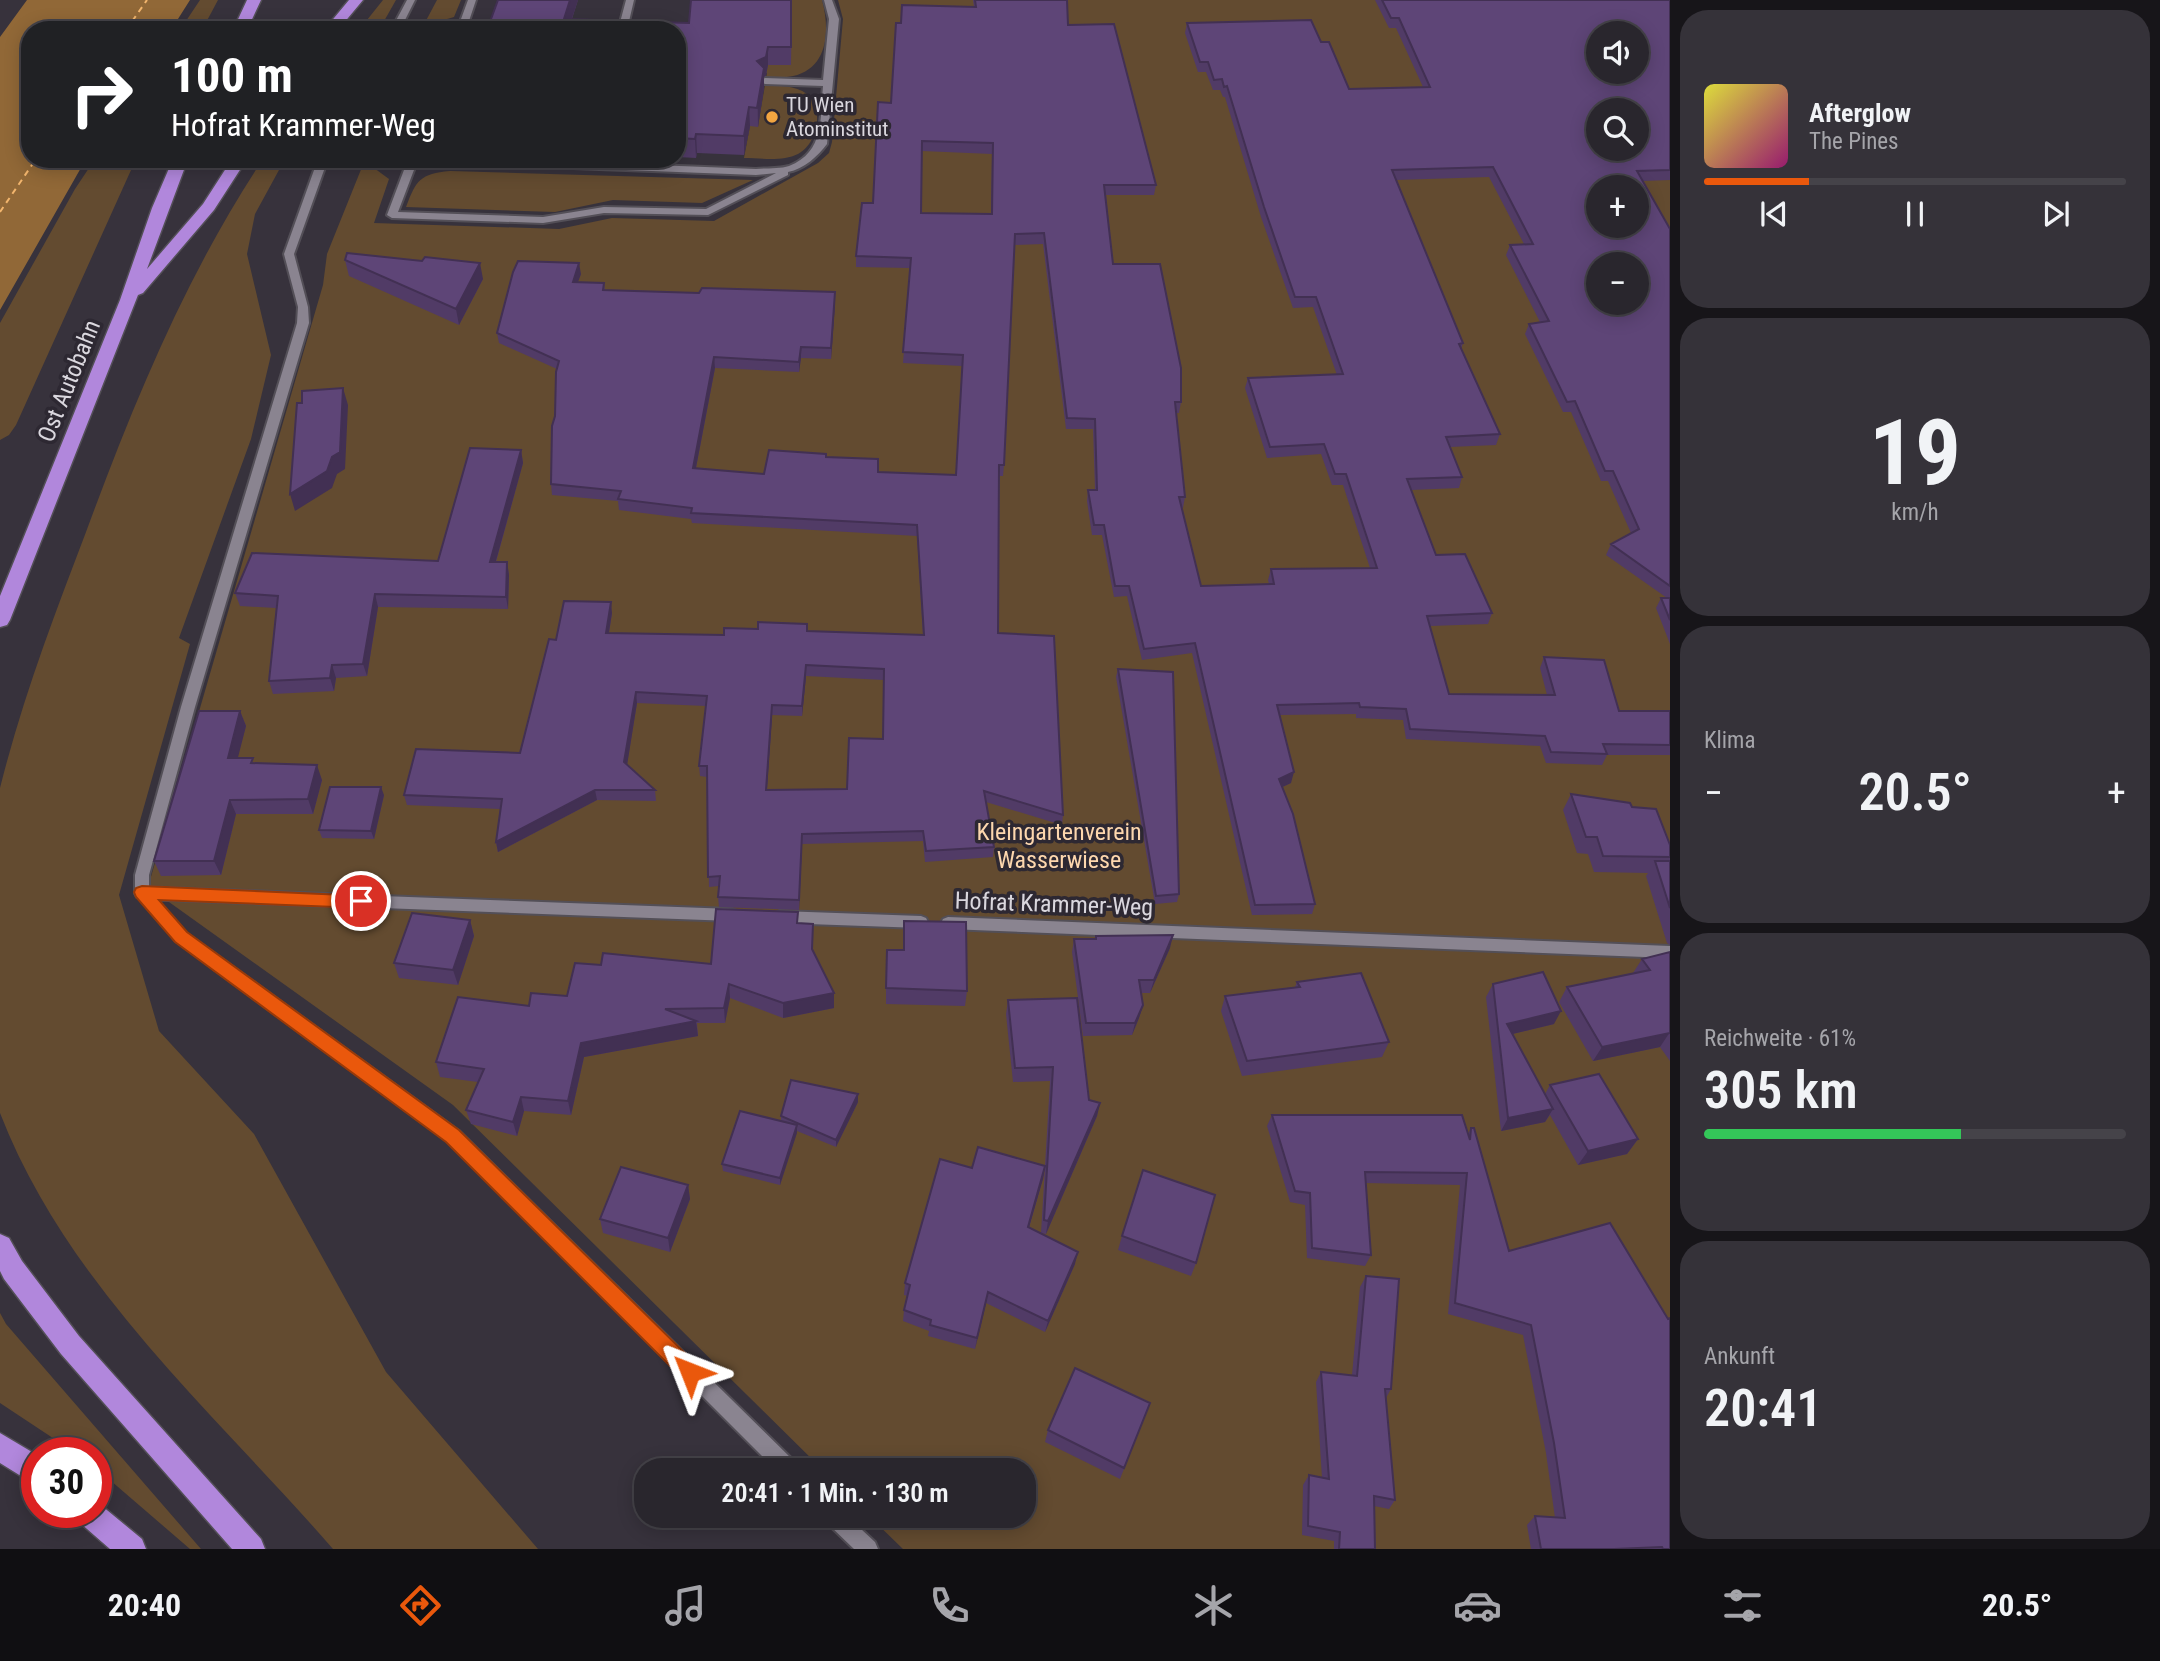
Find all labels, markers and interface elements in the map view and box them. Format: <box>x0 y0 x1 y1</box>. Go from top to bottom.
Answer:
map controls <box>1586 21 1649 315</box>
button: sound <box>1586 21 1649 84</box>
text: 100 m <box>171 47 293 104</box>
icon: right <box>56 49 147 140</box>
place label: TU Wien Atominstitut <box>786 93 888 141</box>
button: search <box>1586 98 1649 161</box>
text: Afterglow <box>1809 98 1911 128</box>
text: Hofrat Krammer-Weg <box>171 106 436 144</box>
marker: TU Wien Atominstitut <box>764 109 780 125</box>
text: The Pines <box>1809 128 1899 155</box>
button: + <box>1586 175 1649 238</box>
icon: previous <box>1755 195 1793 233</box>
icon: pause <box>1896 195 1934 233</box>
icon: next <box>2037 195 2075 233</box>
button: − <box>1586 252 1649 315</box>
street label: Ost Autobahn <box>32 316 106 446</box>
text: 19 <box>1869 400 1961 506</box>
text: km/h <box>1891 499 1939 526</box>
text: Klima <box>1704 727 1755 754</box>
text: 20.5° <box>1858 762 1972 823</box>
text: − <box>1704 771 1723 815</box>
text: + <box>2107 771 2126 815</box>
park label: Kleingartenverein Wasserwiese <box>976 818 1142 874</box>
pin <box>331 871 391 931</box>
icon: arrive <box>342 882 380 920</box>
street label: Hofrat Krammer-Weg <box>954 887 1154 921</box>
text: Reichweite · 61% <box>1704 1025 1856 1052</box>
text: 305 km <box>1704 1060 1858 1121</box>
position arrow <box>653 1335 727 1409</box>
text: Ankunft <box>1704 1343 1775 1370</box>
text: 20:41 <box>1704 1378 1822 1439</box>
speed limit sign: 30 <box>21 1437 112 1528</box>
text: 20:41 · 1 Min. · 130 m <box>721 1478 949 1508</box>
icon: directions <box>396 1581 445 1630</box>
icon: music <box>661 1581 710 1630</box>
icon: phone <box>925 1581 974 1630</box>
icon: climate <box>1189 1581 1238 1630</box>
icon: car <box>1453 1581 1502 1630</box>
icon: filters <box>1718 1581 1767 1630</box>
text: 20:40 <box>108 1586 181 1624</box>
text: 20.5° <box>1982 1586 2052 1624</box>

